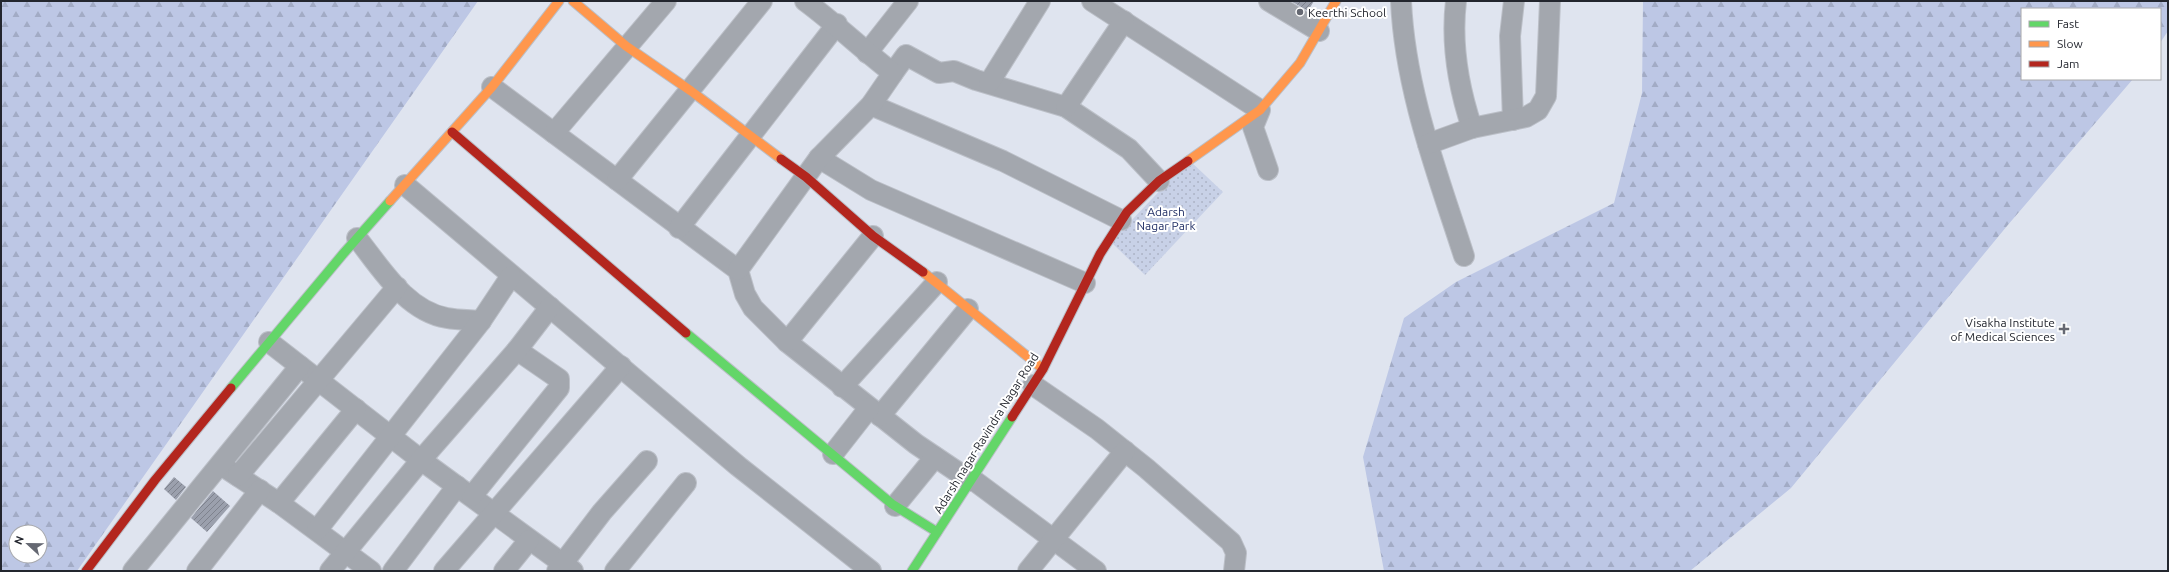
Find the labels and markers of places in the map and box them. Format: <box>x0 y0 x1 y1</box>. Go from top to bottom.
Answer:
place label: Keerthi School <box>1308 6 1386 19</box>
marker: Keerthi School <box>1295 7 1305 17</box>
place label: Visakha Institute of Medical Sciences <box>1950 316 2055 343</box>
marker: Visakha Institute of Medical Sciences <box>2058 323 2070 335</box>

